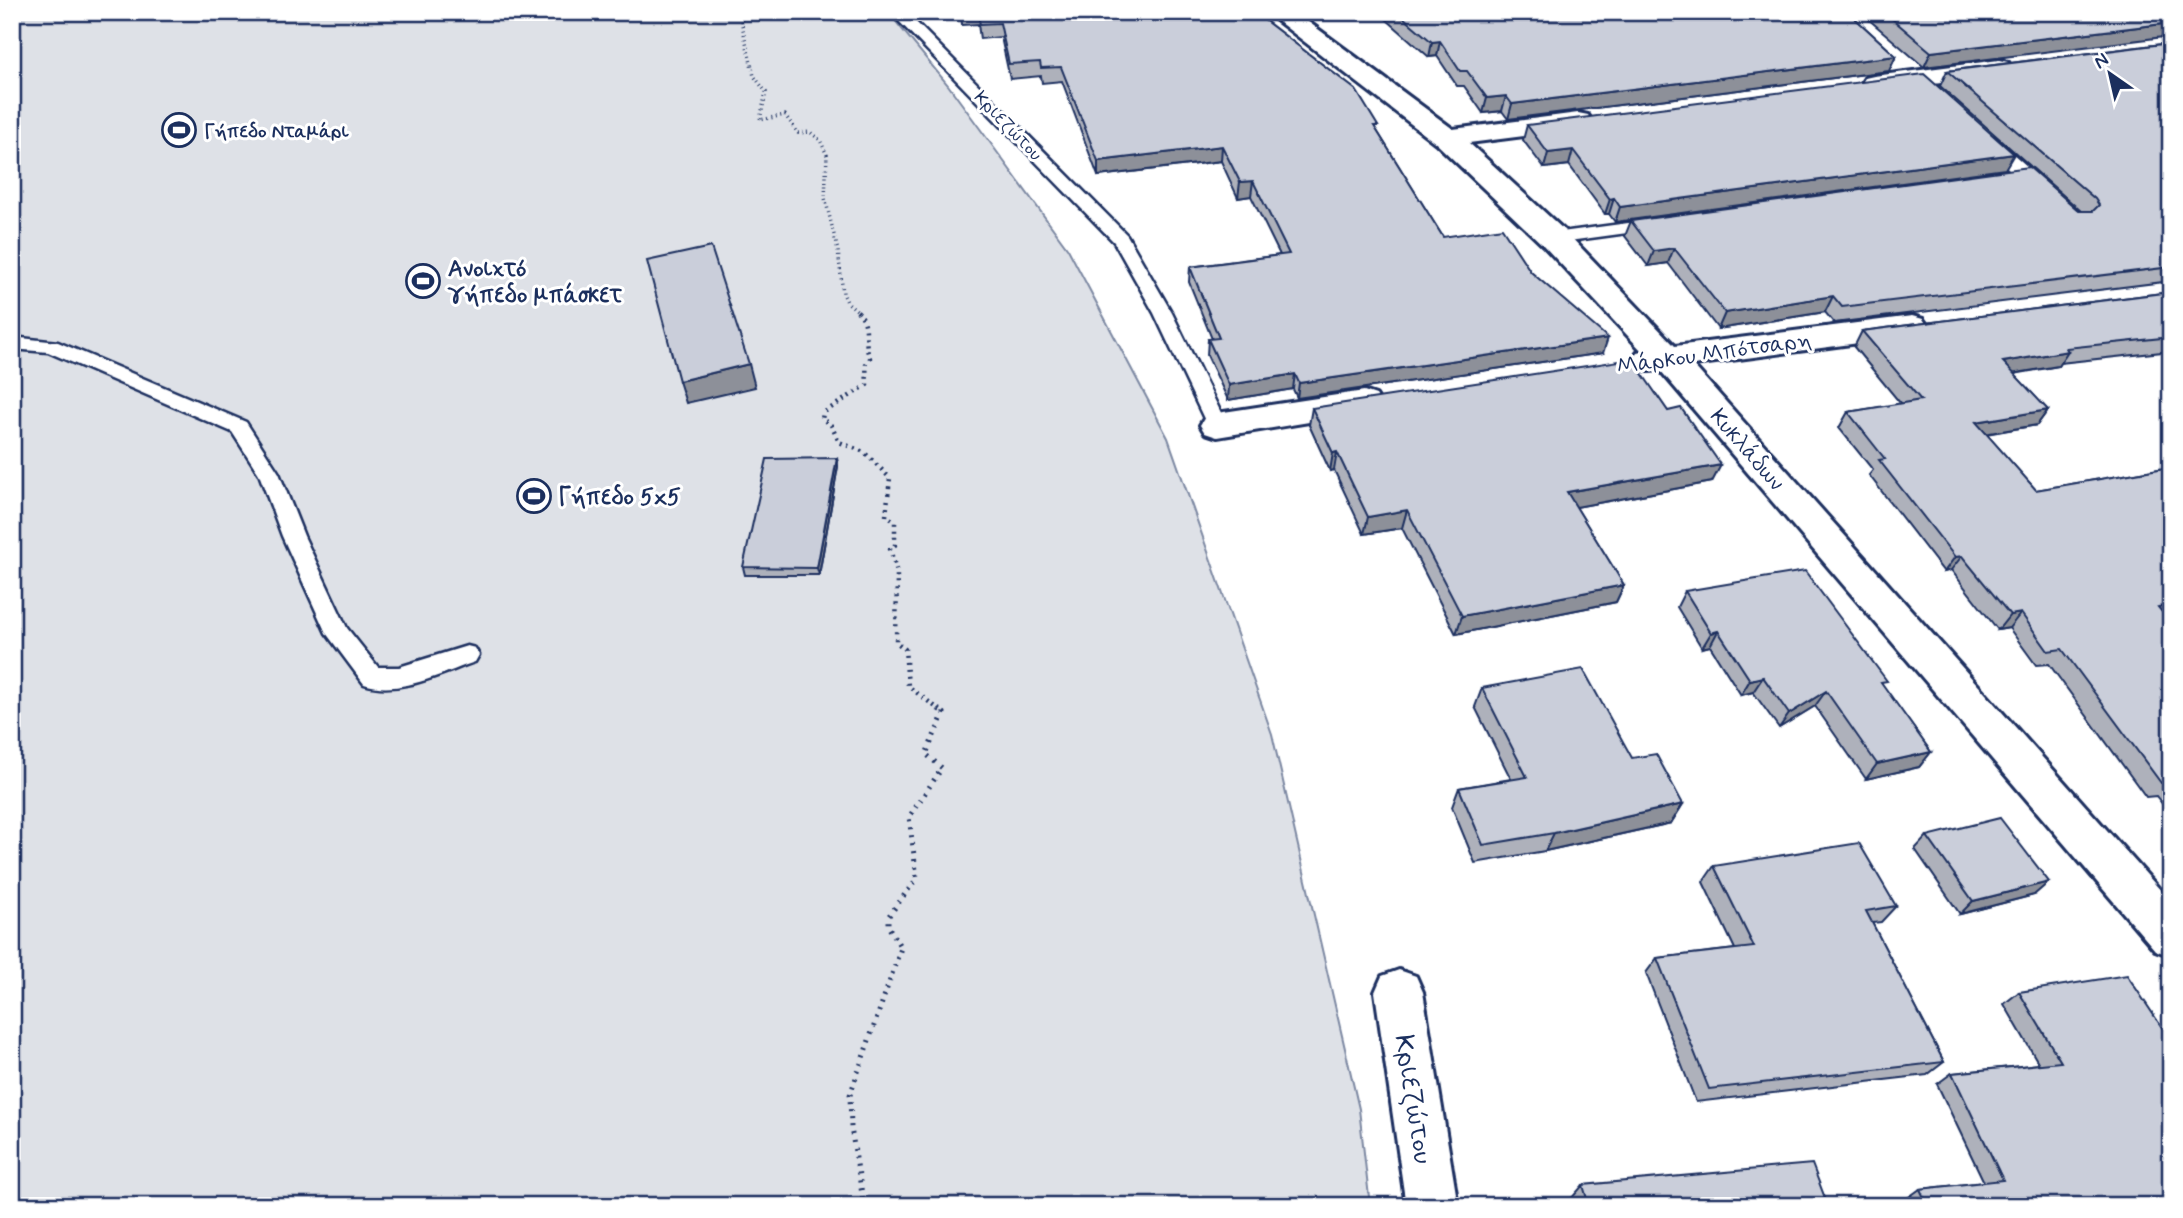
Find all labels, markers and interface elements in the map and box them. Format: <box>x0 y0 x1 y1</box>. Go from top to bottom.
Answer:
north arrow <box>2074 38 2144 108</box>
text: N <box>2089 47 2114 75</box>
street label: Κριεζώτου <box>968 85 1048 167</box>
sports icon: Γήπεδο Νταμάρι <box>160 111 198 149</box>
place label: Γήπεδο Νταμάρι <box>204 119 349 144</box>
place label: Ανοιχτό γήπεδο μπάσκετ <box>447 255 623 311</box>
sports icon: Ανοιχτό γήπεδο μπάσκετ <box>404 262 442 300</box>
street label: Μάρκου Μπότσαρη <box>1615 325 1814 383</box>
street label: Κυκλάδων <box>1702 403 1791 498</box>
sports icon: Γήπεδο 5x5 <box>515 477 553 515</box>
place label: Γήπεδο 5x5 <box>558 483 681 513</box>
street label: Κριεζώτου <box>1384 1032 1441 1167</box>

